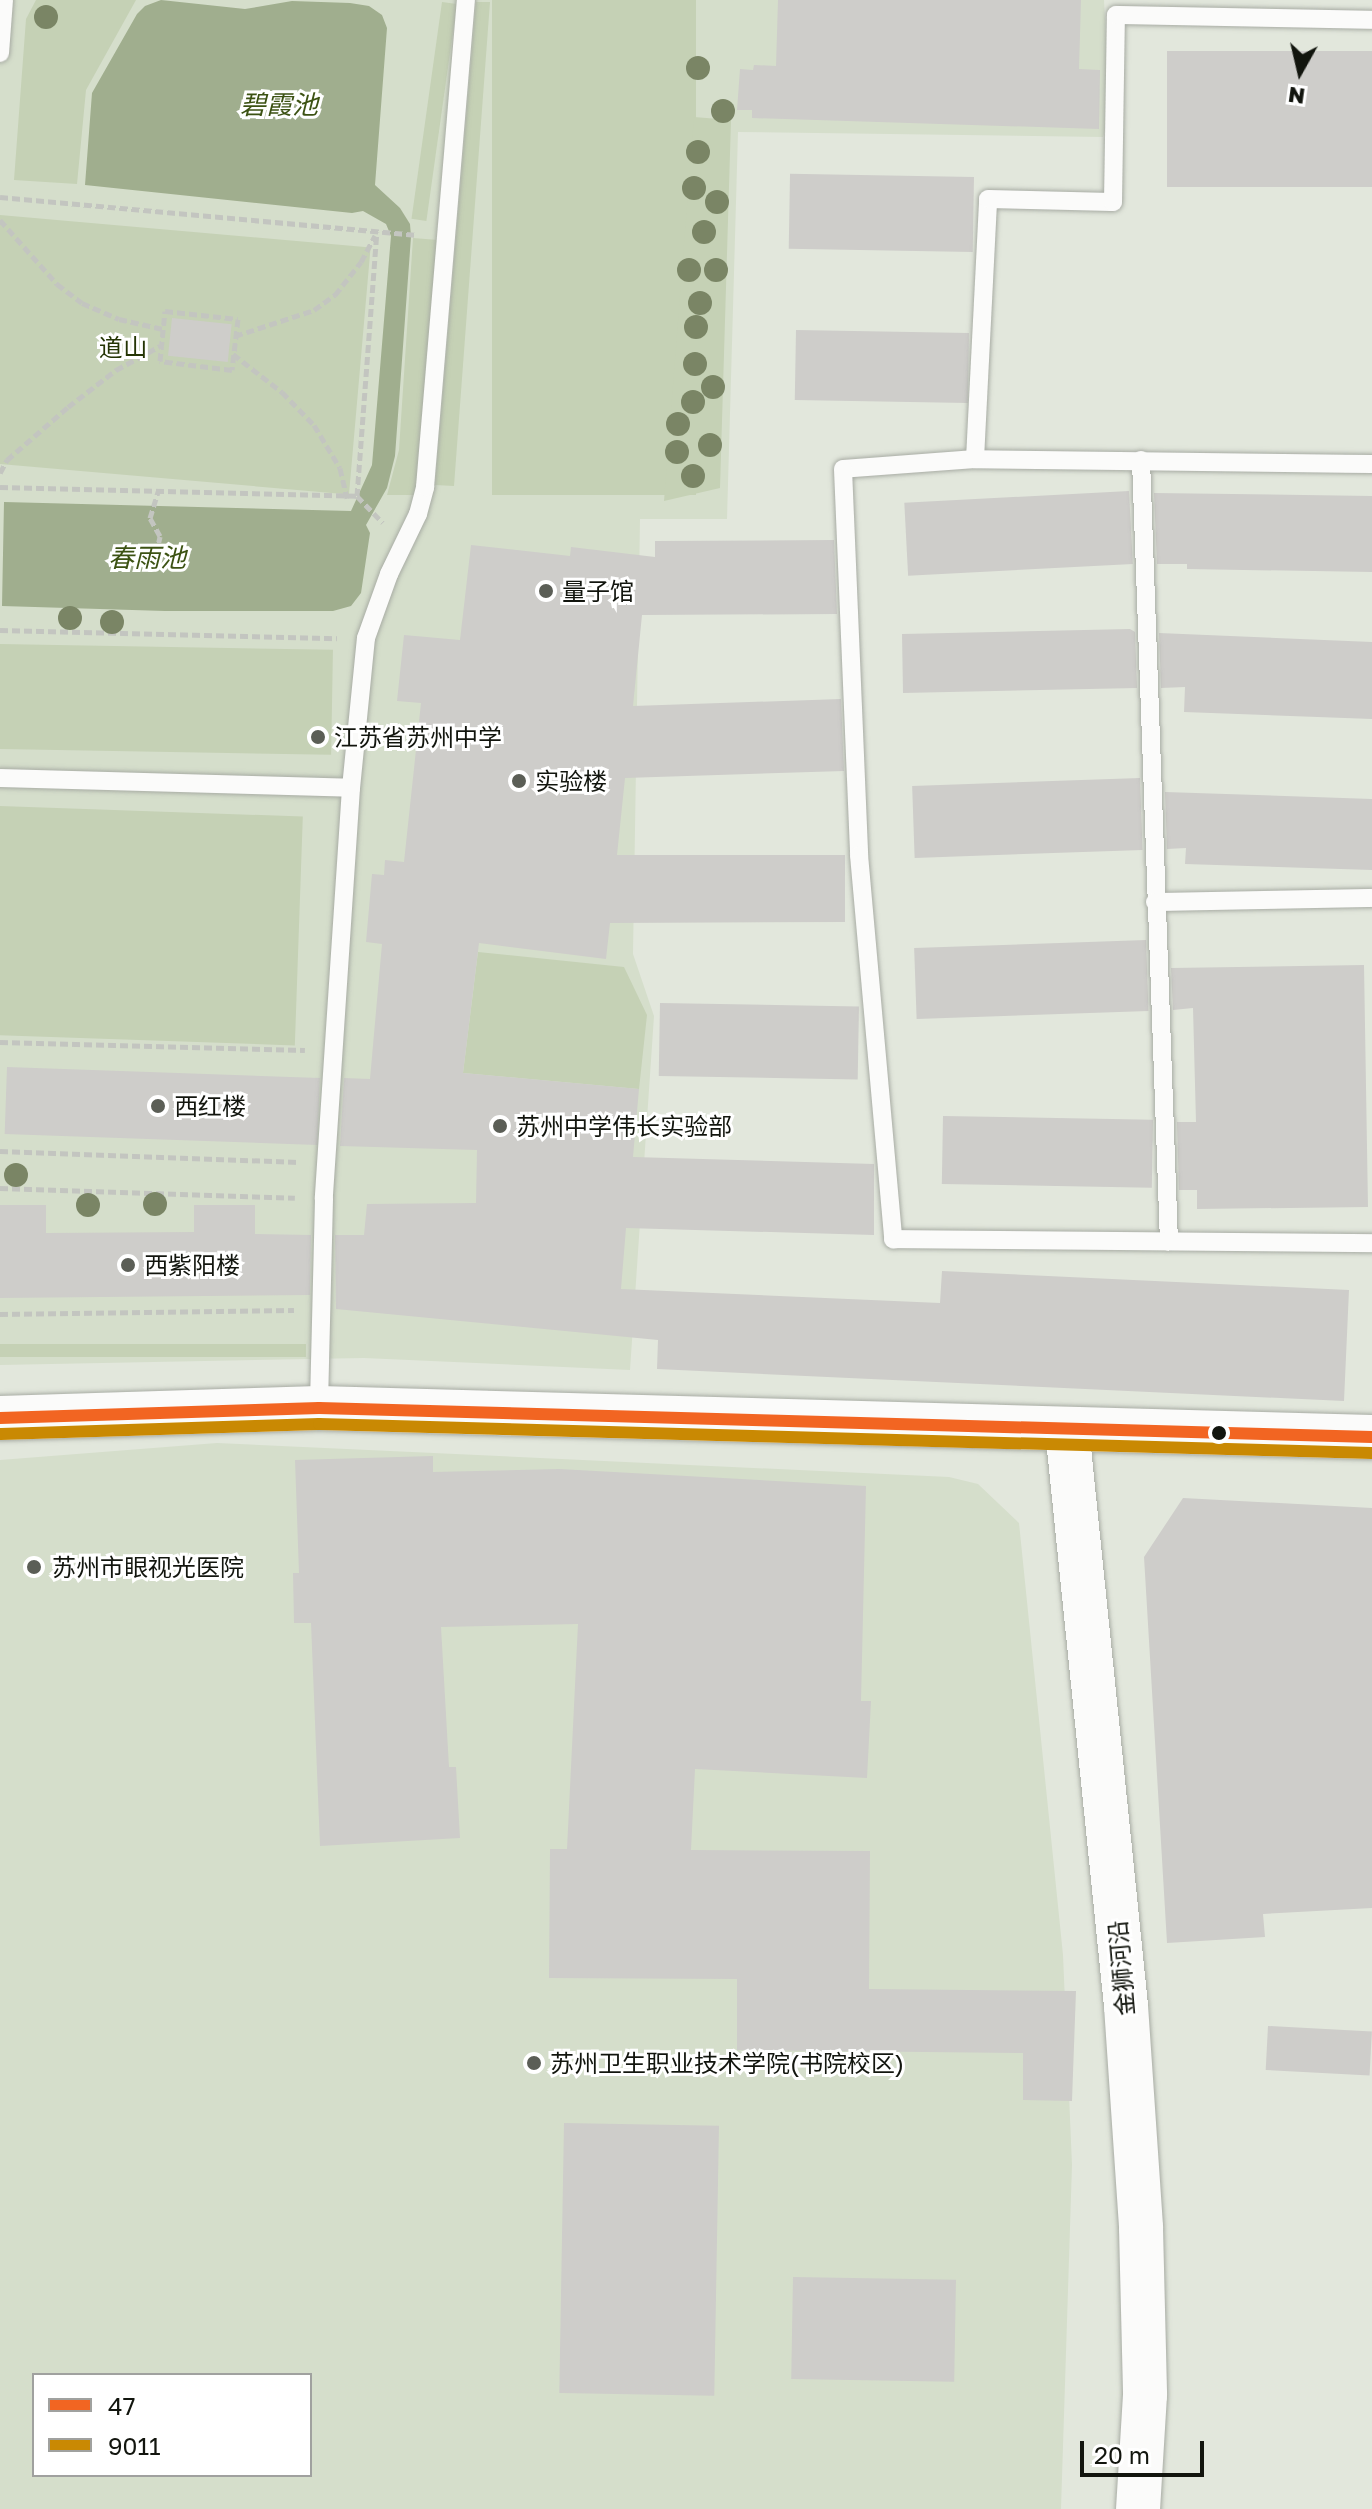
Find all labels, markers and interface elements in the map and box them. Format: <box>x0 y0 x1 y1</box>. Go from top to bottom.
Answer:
north arrow <box>1260 32 1340 112</box>
text: N <box>1286 82 1307 111</box>
water label: 碧霞池 <box>240 89 318 121</box>
park label: 道山 <box>99 333 147 361</box>
water label: 春雨池 <box>108 542 186 574</box>
place label: 量子馆 <box>562 577 634 605</box>
marker: 量子馆 <box>537 582 555 600</box>
place label: 江苏省苏州中学 <box>334 723 502 751</box>
marker: 江苏省苏州中学 <box>309 728 327 746</box>
place label: 实验楼 <box>535 767 607 795</box>
marker: 实验楼 <box>510 772 528 790</box>
place label: 西红楼 <box>174 1092 246 1120</box>
marker: 西红楼 <box>149 1097 167 1115</box>
place label: 苏州中学伟长实验部 <box>516 1112 732 1140</box>
marker: 苏州中学伟长实验部 <box>491 1117 509 1135</box>
place label: 西紫阳楼 <box>144 1251 240 1279</box>
marker: 西紫阳楼 <box>119 1256 137 1274</box>
unlabelled marker <box>1211 1425 1227 1441</box>
place label: 苏州市眼视光医院 <box>52 1553 244 1581</box>
marker: 苏州市眼视光医院 <box>23 1556 45 1578</box>
street label: 金狮河沿 <box>1102 1919 1140 2017</box>
place label: 苏州卫生职业技术学院(书院校区) <box>550 2049 904 2077</box>
marker: 苏州卫生职业技术学院(书院校区) <box>525 2054 543 2072</box>
legend <box>32 2373 312 2477</box>
text: 47 <box>108 2391 135 2420</box>
scale bar <box>1084 2425 1208 2475</box>
text: 9011 <box>108 2431 161 2460</box>
text: 20 m <box>1094 2440 1150 2469</box>

